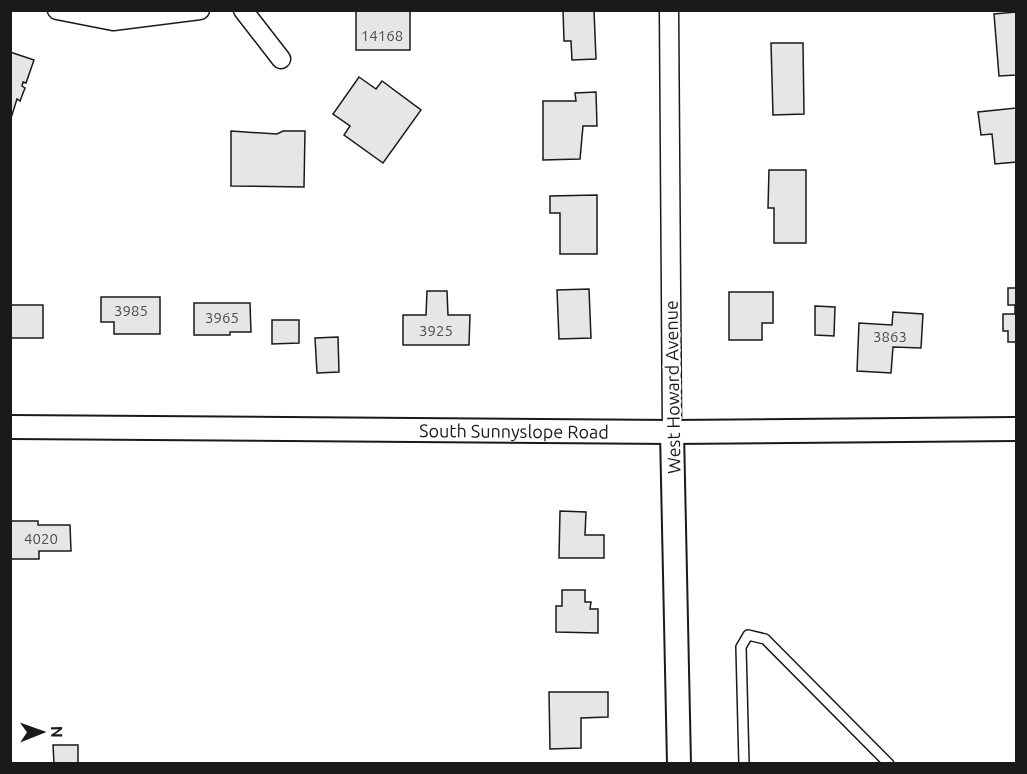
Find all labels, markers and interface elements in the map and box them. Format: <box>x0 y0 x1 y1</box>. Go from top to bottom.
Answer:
house number: 14168 <box>361 27 403 44</box>
street label: West Howard Avenue <box>660 300 684 474</box>
house number: 3985 <box>114 302 148 319</box>
house number: 3965 <box>205 309 239 326</box>
house number: 3925 <box>419 322 453 339</box>
house number: 3863 <box>873 328 907 345</box>
street label: South Sunnyslope Road <box>419 420 609 442</box>
house number: 4020 <box>24 530 58 547</box>
north arrow <box>12 702 72 762</box>
text: N <box>48 726 66 738</box>

